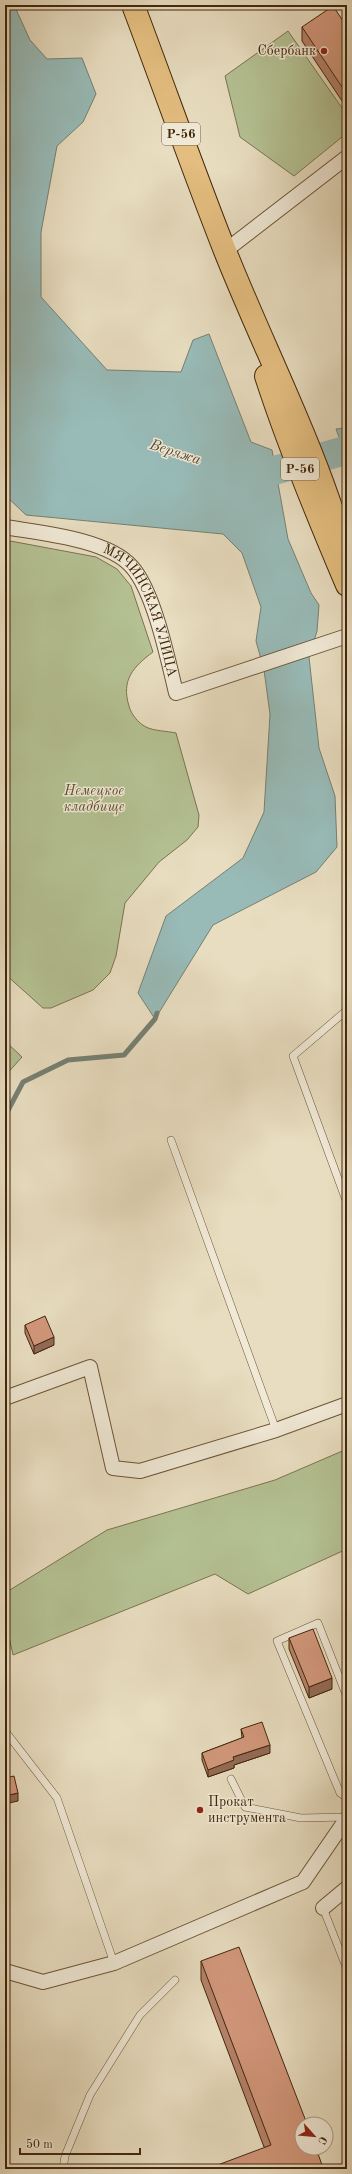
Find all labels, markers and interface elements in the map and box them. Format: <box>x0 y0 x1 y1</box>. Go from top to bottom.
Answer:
place label: Сбербанк <box>257 44 316 58</box>
marker: Сбербанк <box>319 46 329 56</box>
road number: Р-56 <box>162 123 200 145</box>
water label: Веряжа <box>147 437 203 468</box>
road number: Р-56 <box>281 458 319 480</box>
street label: МЯЧИНСКАЯ УЛИЦА <box>101 542 179 679</box>
park label: Немецкое кладбище <box>63 784 125 815</box>
place label: Прокат инструмента <box>208 1795 286 1825</box>
marker: Прокат инструмента <box>195 1805 205 1815</box>
north arrow <box>294 2116 334 2156</box>
scale bar <box>20 2130 140 2156</box>
text: С <box>315 2134 328 2146</box>
text: 50 m <box>26 2138 53 2151</box>

